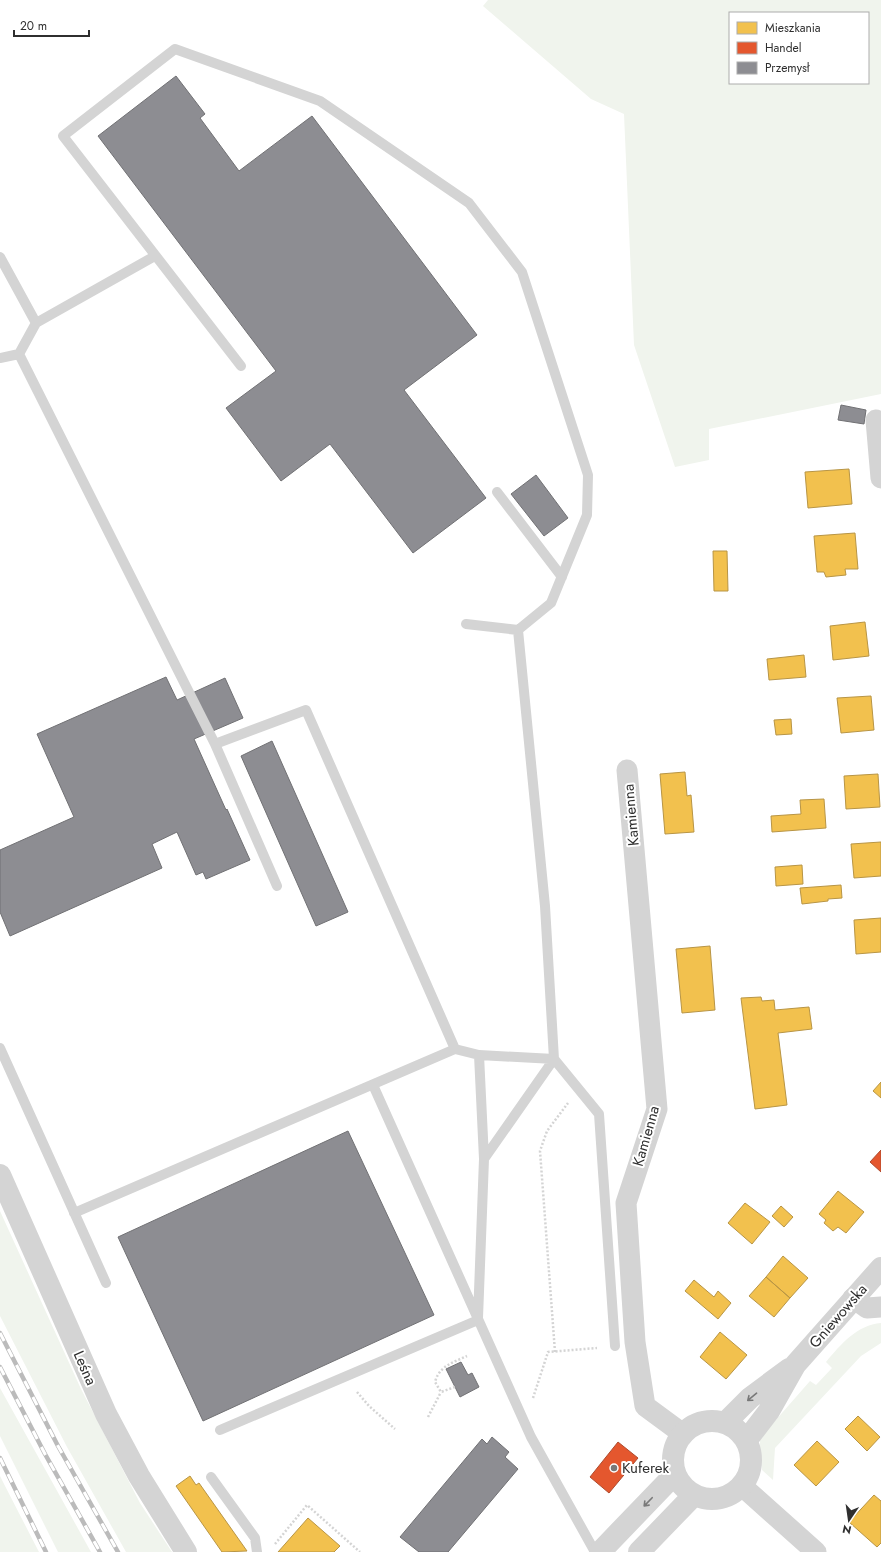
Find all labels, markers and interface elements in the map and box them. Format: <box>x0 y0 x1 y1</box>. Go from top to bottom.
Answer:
scale bar <box>14 12 89 38</box>
legend <box>729 12 869 84</box>
text: 20 m <box>20 17 47 35</box>
text: Mieszkania <box>765 19 821 37</box>
text: Handel <box>765 39 801 57</box>
text: Przemysł <box>765 59 811 77</box>
street label: Kamienna <box>617 783 645 847</box>
street label: Kamienna <box>627 1103 665 1169</box>
street label: Gniewowska <box>804 1279 872 1353</box>
street label: Leśna <box>68 1347 102 1389</box>
one-way arrow <box>747 1392 758 1401</box>
place label: Kuferek <box>622 1457 670 1479</box>
marker: Kuferek <box>609 1463 619 1473</box>
one-way arrow <box>643 1497 653 1507</box>
north arrow <box>829 1500 869 1540</box>
text: N <box>841 1521 853 1539</box>

